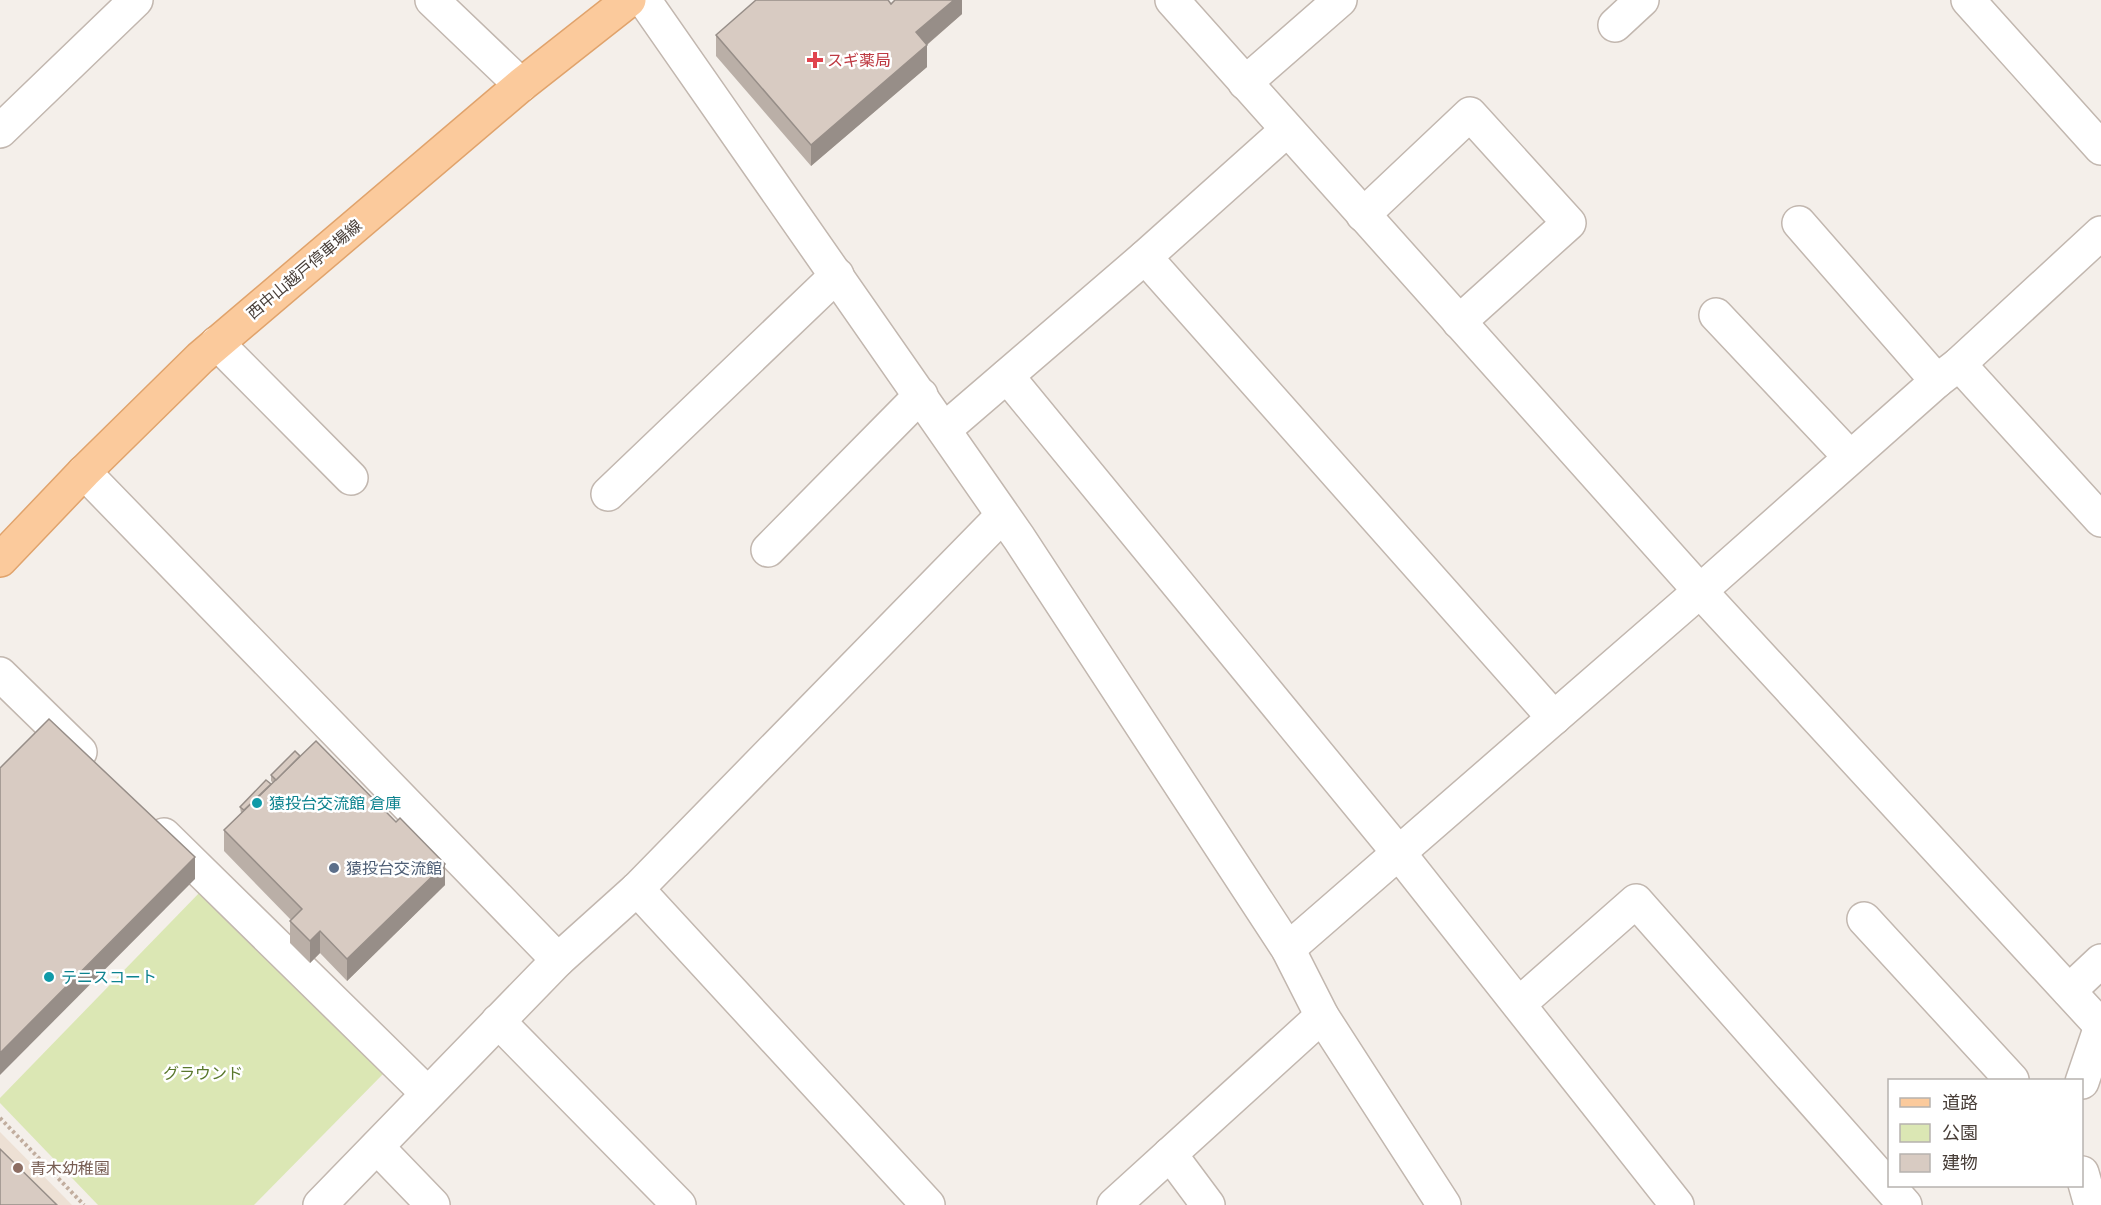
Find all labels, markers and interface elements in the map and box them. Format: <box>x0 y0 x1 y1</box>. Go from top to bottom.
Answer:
place label: スギ薬局 <box>827 50 891 71</box>
marker: スギ薬局 <box>808 53 822 67</box>
street label: 西中山越戸停車場線 <box>242 215 366 324</box>
place label: 猿投台交流館 倉庫 <box>269 793 401 814</box>
marker: 猿投台交流館 倉庫 <box>250 796 264 810</box>
place label: 猿投台交流館 <box>346 858 442 879</box>
marker: 猿投台交流館 <box>327 861 341 875</box>
place label: テニスコート <box>61 967 157 988</box>
marker: テニスコート <box>42 970 56 984</box>
park label: グラウンド <box>163 1063 243 1084</box>
legend <box>1888 1079 2083 1187</box>
text: 道路 <box>1942 1091 1978 1115</box>
text: 公園 <box>1942 1121 1978 1145</box>
text: 建物 <box>1942 1151 1978 1175</box>
place label: 青木幼稚園 <box>30 1158 110 1179</box>
marker: 青木幼稚園 <box>11 1161 25 1175</box>

